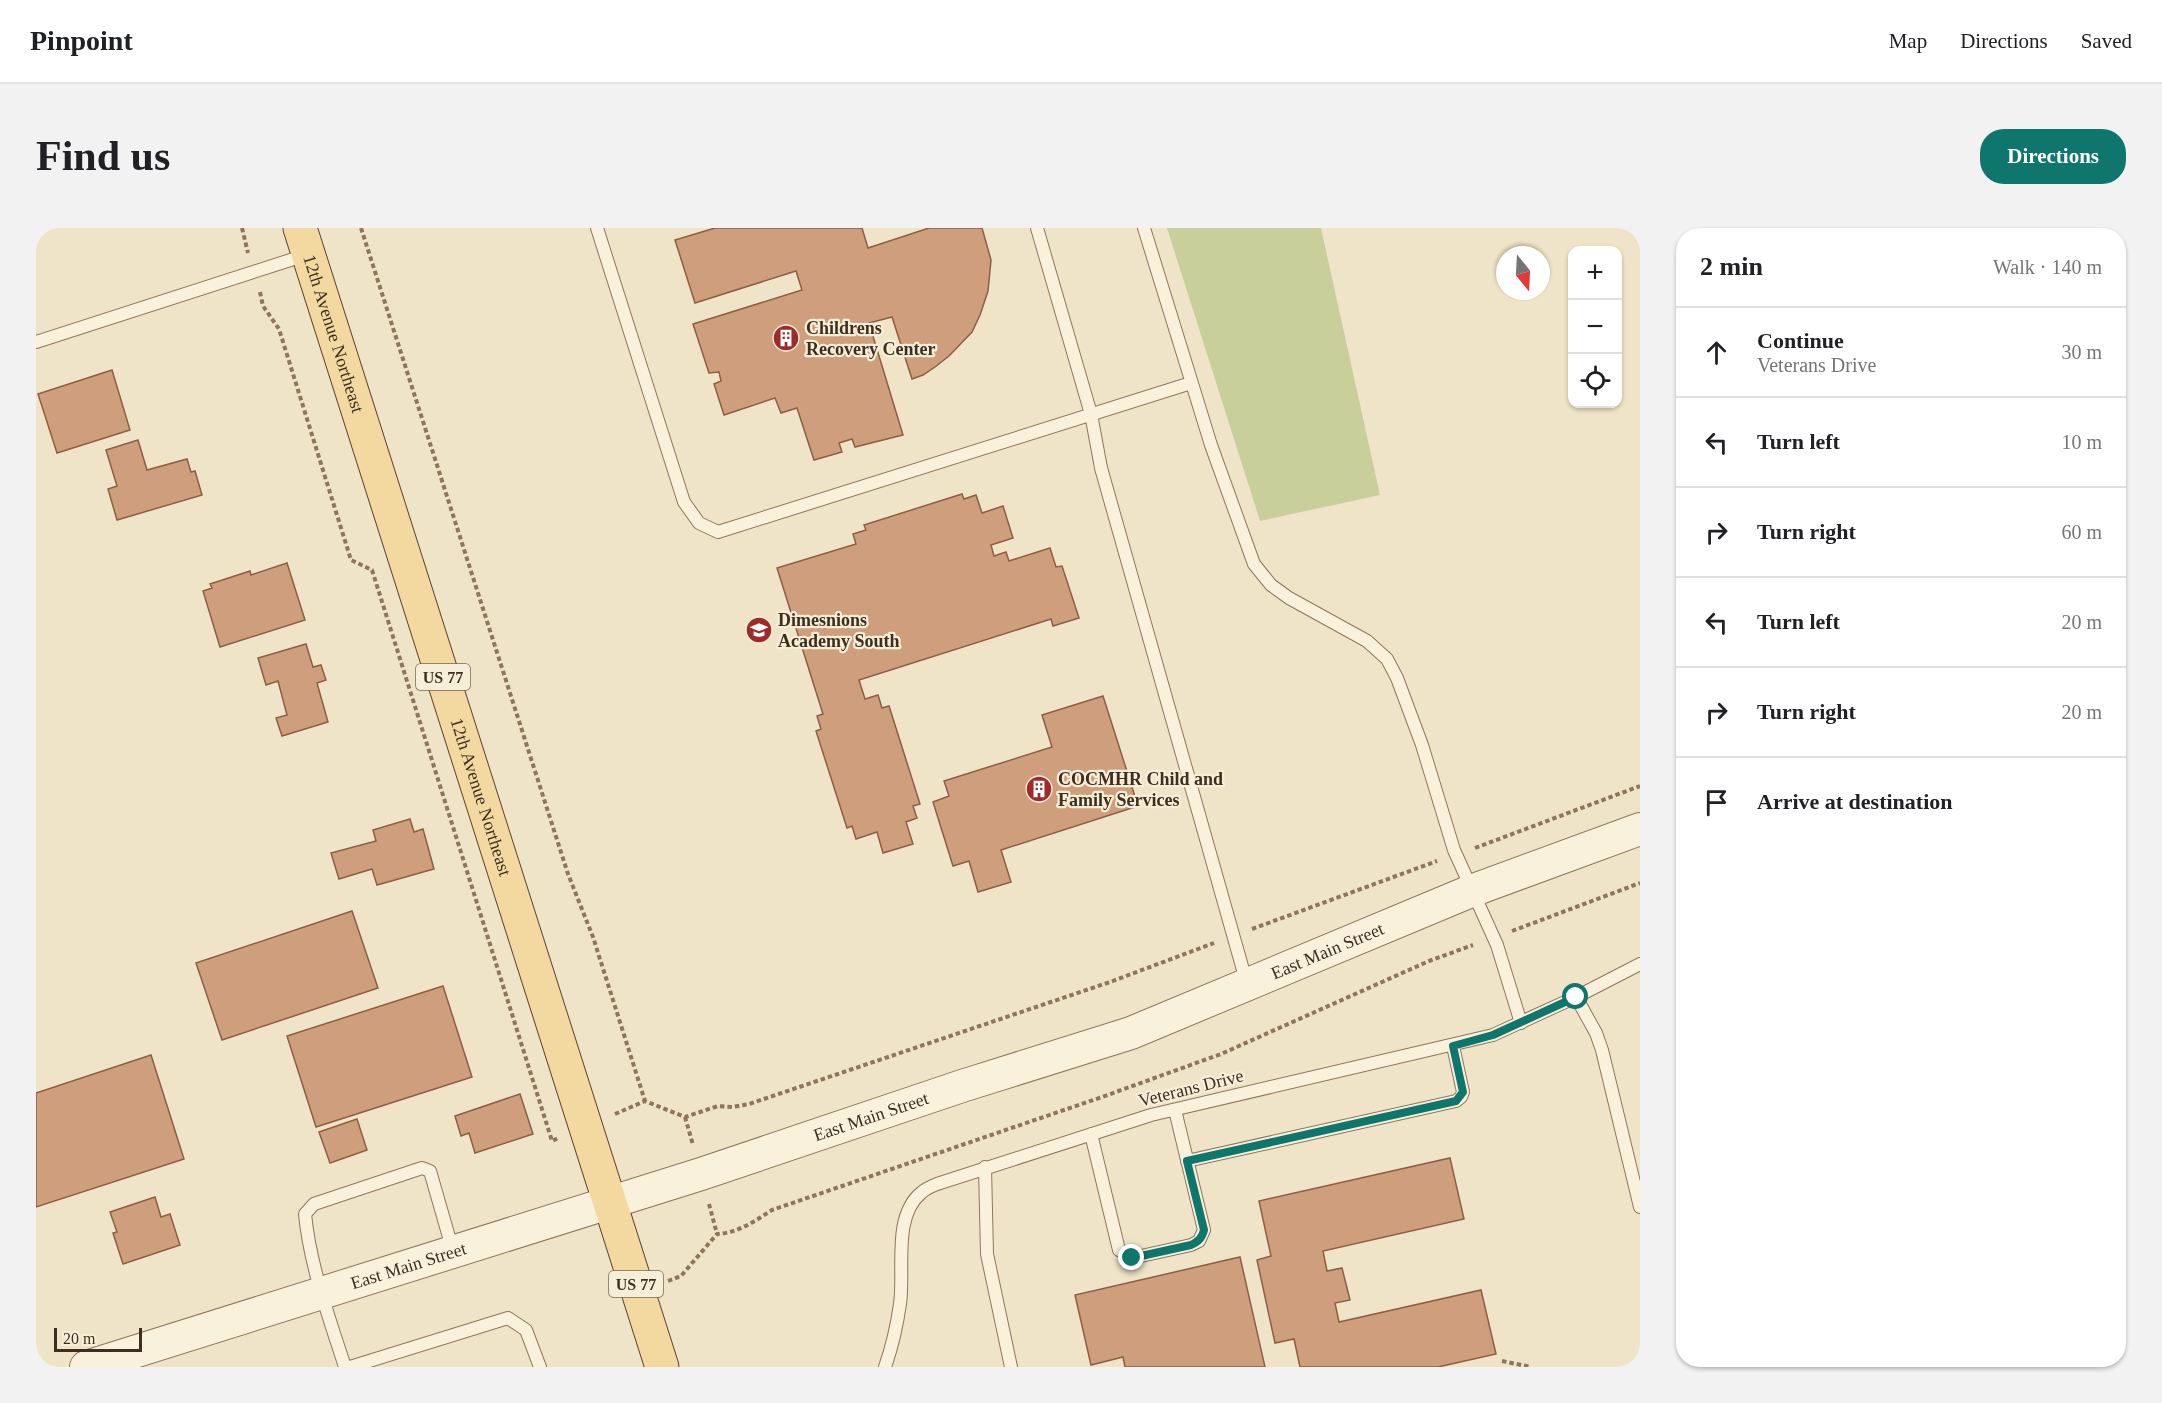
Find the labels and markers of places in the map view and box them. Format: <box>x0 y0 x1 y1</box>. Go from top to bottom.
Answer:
place label: Childrens Recovery Center <box>806 318 935 359</box>
building icon: Childrens Recovery Center <box>771 323 801 353</box>
place label: Dimesnions Academy South <box>778 610 900 651</box>
school or university icon: Dimesnions Academy South <box>744 615 774 645</box>
place label: COCMHR Child and Family Services <box>1058 769 1223 810</box>
building icon: COCMHR Child and Family Services <box>1024 774 1054 804</box>

